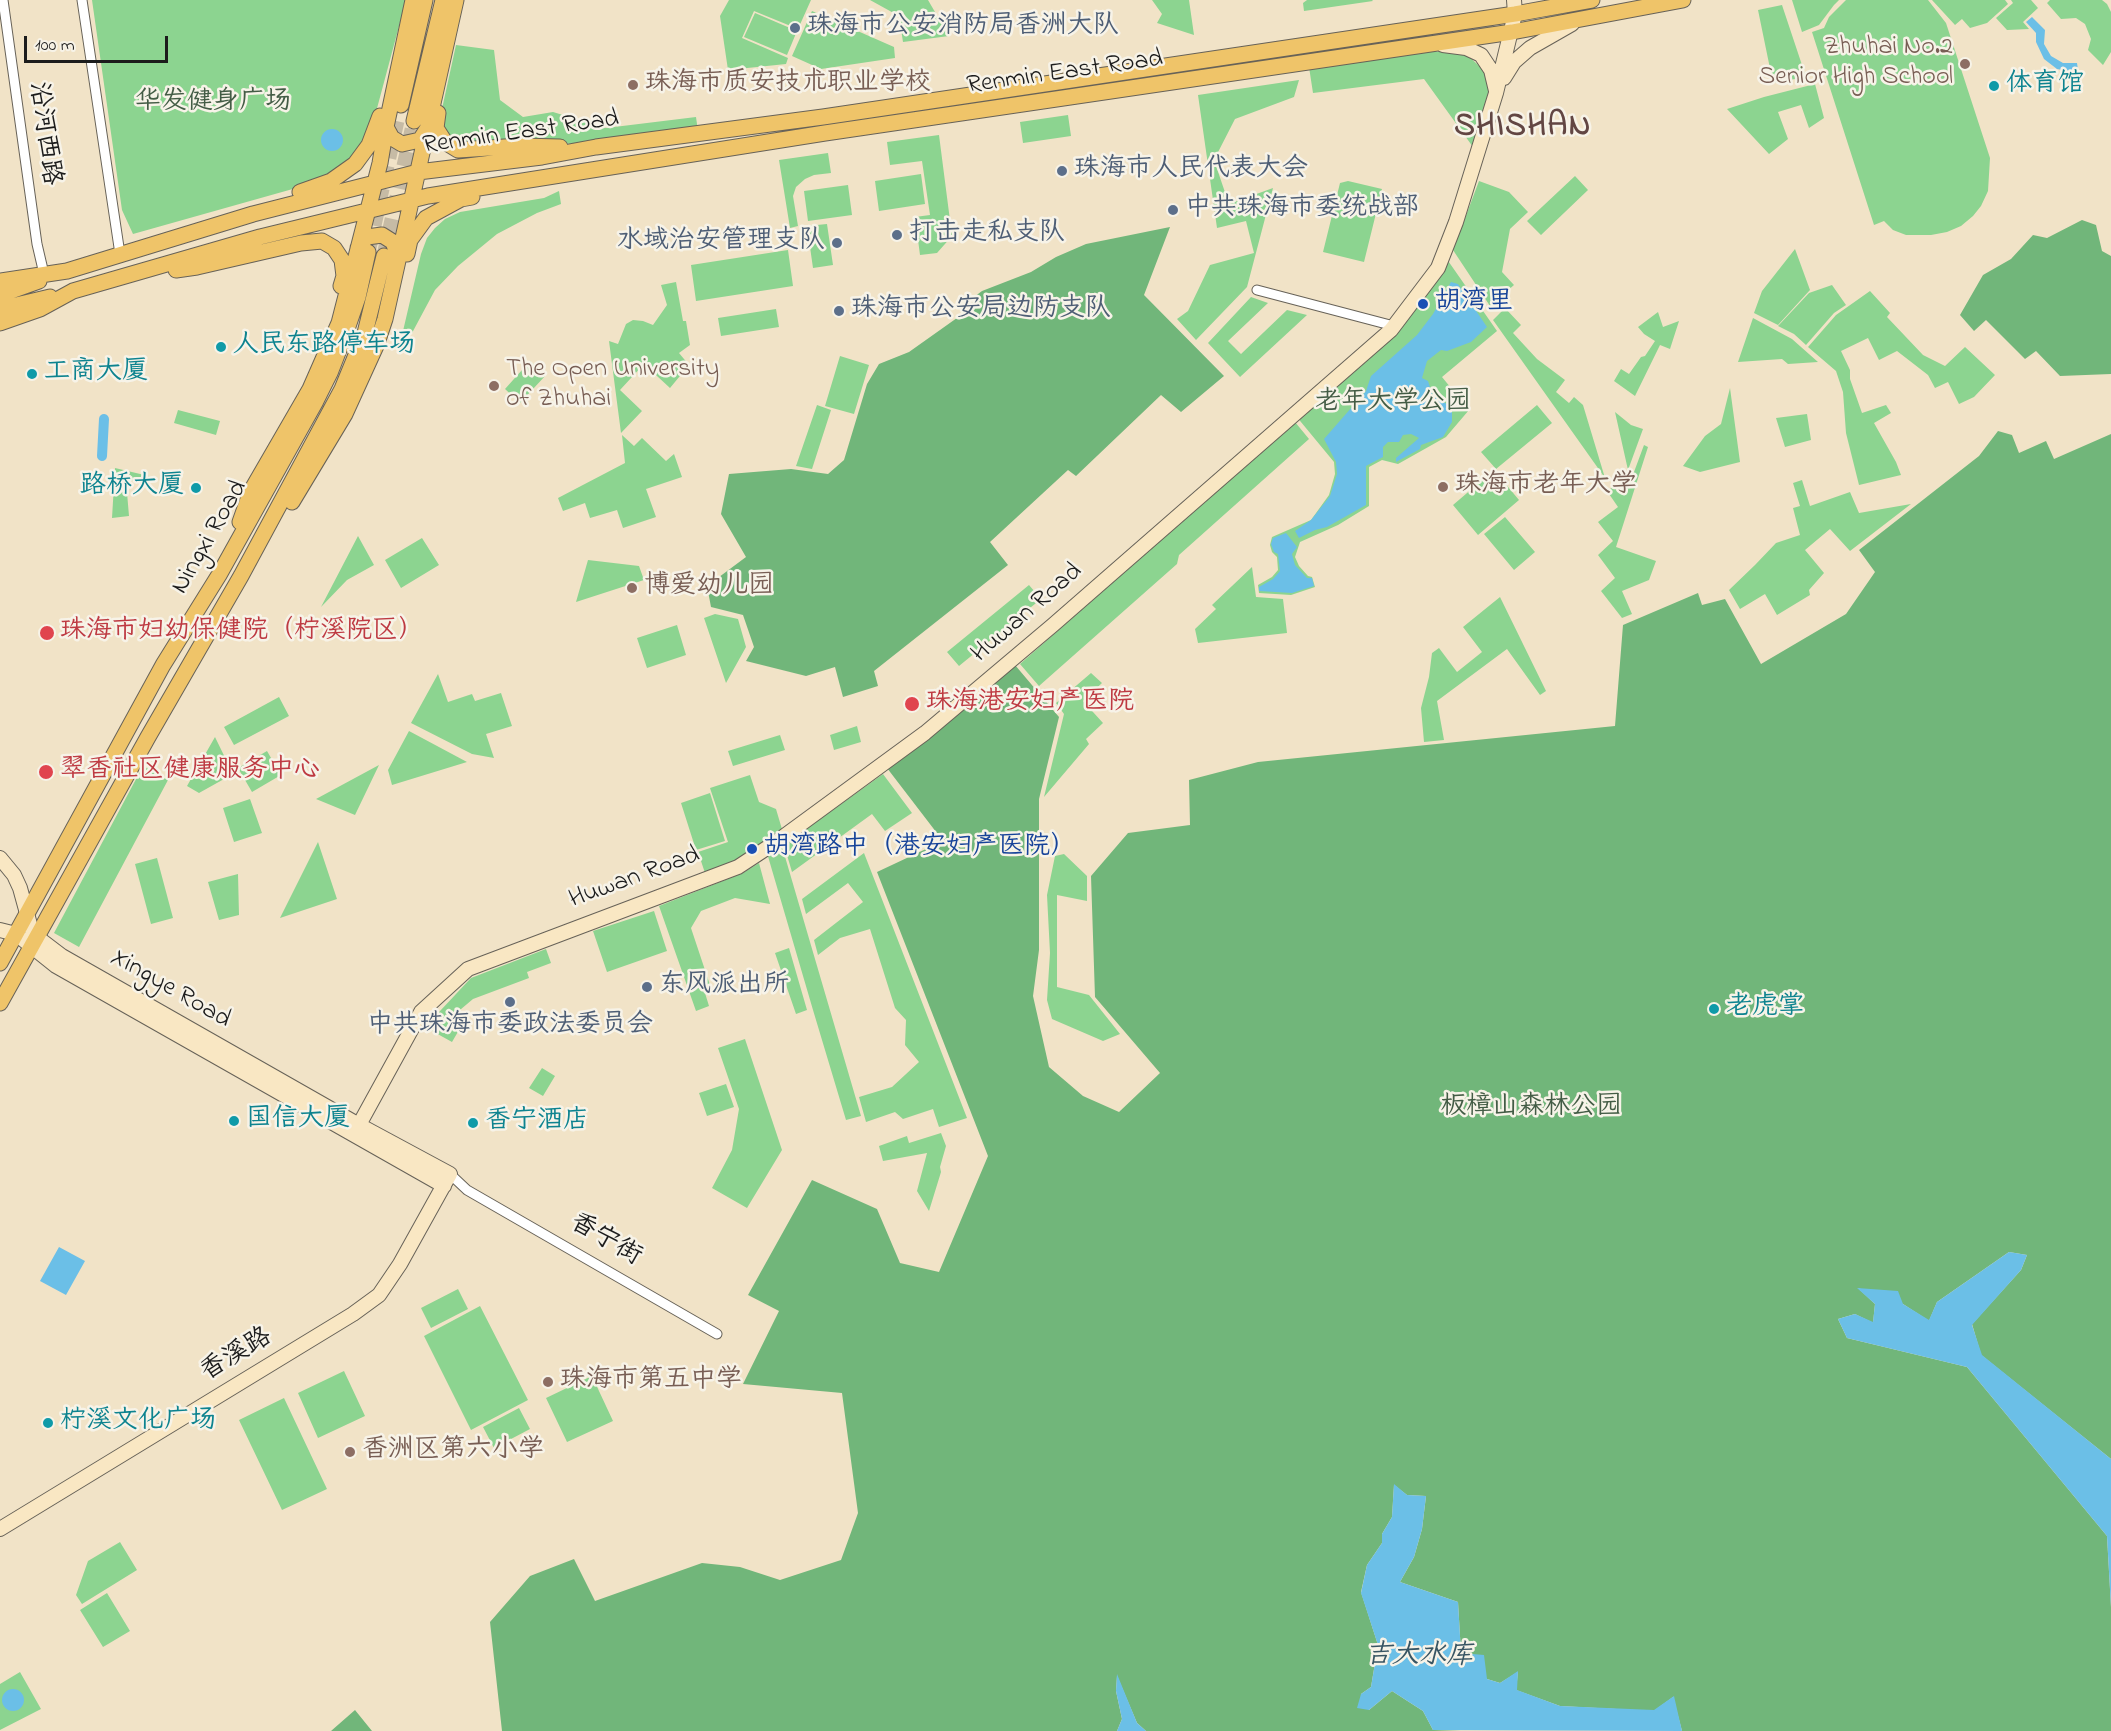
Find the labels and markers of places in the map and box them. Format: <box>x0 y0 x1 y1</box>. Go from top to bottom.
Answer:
place label: 珠海市公安消防局香洲大队 <box>807 12 1119 44</box>
marker: 珠海市公安消防局香洲大队 <box>788 21 802 35</box>
place label: Zhuhai No.2 Senior High School <box>1759 33 1953 94</box>
marker: Zhuhai No.2 Senior High School <box>1958 57 1972 71</box>
place label: 珠海市质安技术职业学校 <box>645 69 931 101</box>
place label: 体育馆 <box>2006 70 2084 102</box>
marker: 珠海市质安技术职业学校 <box>626 78 640 92</box>
marker: 体育馆 <box>1987 79 2001 93</box>
place label: 珠海市人民代表大会 <box>1074 155 1308 187</box>
marker: 珠海市人民代表大会 <box>1055 164 1069 178</box>
place label: 中共珠海市委统战部 <box>1185 194 1419 226</box>
marker: 中共珠海市委统战部 <box>1166 203 1180 217</box>
place label: 打击走私支队 <box>909 219 1065 251</box>
place label: 水域治安管理支队 <box>617 227 825 259</box>
marker: 打击走私支队 <box>890 228 904 242</box>
marker: 水域治安管理支队 <box>830 236 844 250</box>
place label: 胡湾里 <box>1435 288 1513 320</box>
place label: 珠海市公安局边防支队 <box>851 295 1111 327</box>
marker: 胡湾里 <box>1416 297 1430 311</box>
marker: 珠海市公安局边防支队 <box>832 304 846 318</box>
place label: 人民东路停车场 <box>233 331 415 363</box>
marker: 人民东路停车场 <box>214 340 228 354</box>
place label: The Open University of Zhuhai <box>506 355 719 416</box>
place label: 工商大厦 <box>44 358 148 390</box>
marker: 工商大厦 <box>25 367 39 381</box>
marker: The Open University of Zhuhai <box>487 379 501 393</box>
place label: 珠海市老年大学 <box>1455 471 1637 503</box>
place label: 路桥大厦 <box>80 472 184 504</box>
marker: 珠海市老年大学 <box>1436 480 1450 494</box>
marker: 路桥大厦 <box>189 481 203 495</box>
place label: 博爱幼儿园 <box>644 572 774 604</box>
marker: 博爱幼儿园 <box>625 581 639 595</box>
place label: 珠海市妇幼保健院（柠溪院区） <box>60 617 424 649</box>
marker: 珠海市妇幼保健院（柠溪院区） <box>38 624 56 642</box>
place label: 珠海港安妇产医院 <box>926 688 1134 720</box>
marker: 珠海港安妇产医院 <box>903 695 921 713</box>
place label: 翠香社区健康服务中心 <box>60 756 320 788</box>
marker: 翠香社区健康服务中心 <box>37 763 55 781</box>
place label: 胡湾路中（港安妇产医院） <box>764 833 1076 865</box>
marker: 胡湾路中（港安妇产医院） <box>745 842 759 856</box>
place label: 东风派出所 <box>659 971 789 1003</box>
marker: 东风派出所 <box>640 980 654 994</box>
place label: 老虎掌 <box>1726 993 1804 1025</box>
marker: 中共珠海市委政法委员会 <box>503 995 517 1009</box>
marker: 老虎掌 <box>1707 1002 1721 1016</box>
place label: 中共珠海市委政法委员会 <box>367 1011 653 1043</box>
place label: 国信大厦 <box>246 1105 350 1137</box>
place label: 香宁酒店 <box>485 1107 589 1139</box>
marker: 国信大厦 <box>227 1114 241 1128</box>
marker: 香宁酒店 <box>466 1116 480 1130</box>
place label: 珠海市第五中学 <box>560 1366 742 1398</box>
marker: 珠海市第五中学 <box>541 1375 555 1389</box>
place label: 柠溪文化广场 <box>60 1407 216 1439</box>
marker: 柠溪文化广场 <box>41 1416 55 1430</box>
place label: 香洲区第六小学 <box>362 1436 544 1468</box>
marker: 香洲区第六小学 <box>343 1445 357 1459</box>

